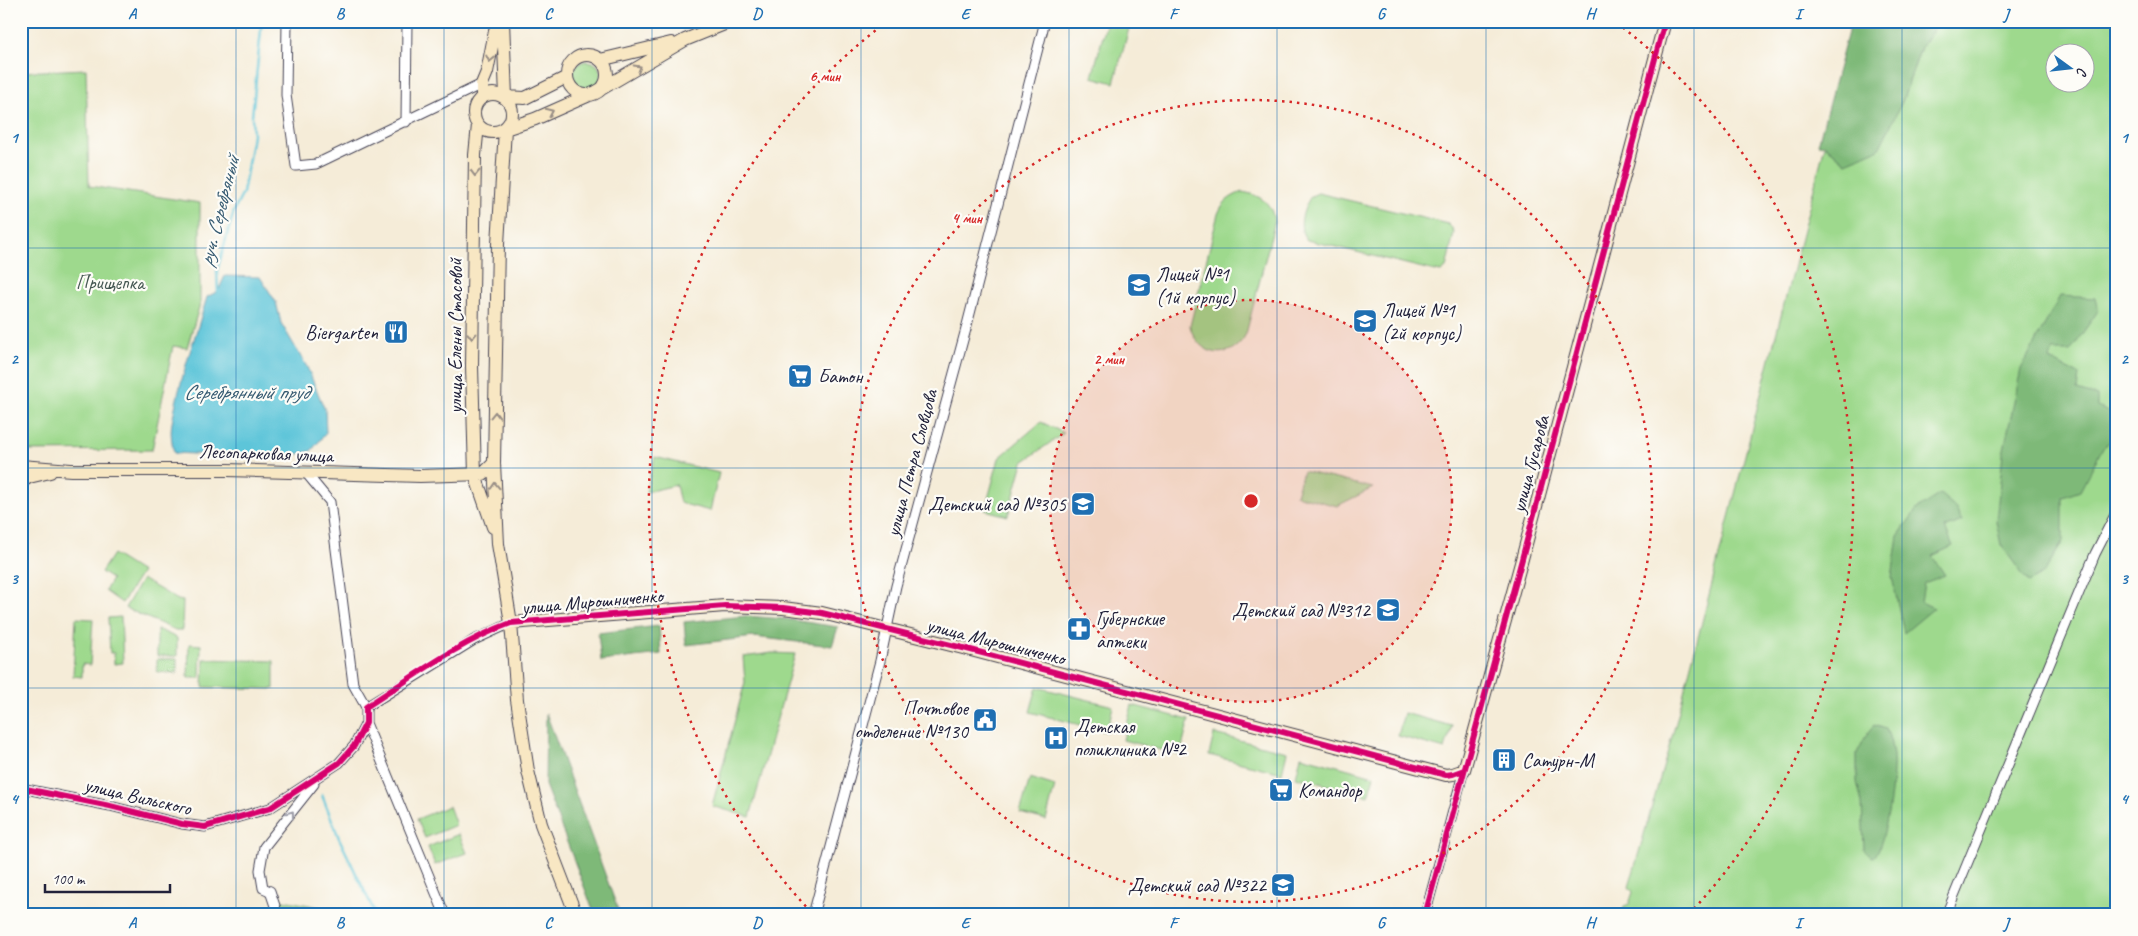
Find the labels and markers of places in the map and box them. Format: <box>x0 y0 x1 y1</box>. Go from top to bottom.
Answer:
place label: Лицей №1 (1й корпус) <box>1156 262 1236 310</box>
school or university icon: Лицей №1 (1й корпус) <box>1126 272 1152 298</box>
place label: Лицей №1 (2й корпус) <box>1382 298 1462 346</box>
school or university icon: Лицей №1 (2й корпус) <box>1352 308 1378 334</box>
restaurant icon: Biergarten <box>383 319 409 345</box>
place label: Biergarten <box>305 320 379 345</box>
supermarket icon: Батон <box>787 363 813 389</box>
place label: Батон <box>818 364 864 389</box>
school or university icon: Детский сад №305 <box>1070 491 1096 517</box>
place label: Детский сад №305 <box>928 492 1067 517</box>
centre of rings <box>1242 492 1260 510</box>
school or university icon: Детский сад №312 <box>1375 597 1401 623</box>
place label: Детский сад №312 <box>1232 598 1372 623</box>
place label: Губернские аптеки <box>1096 606 1166 654</box>
pharmacy icon: Губернские аптеки <box>1066 616 1092 642</box>
place label: Почтовое отделение №130 <box>855 696 970 744</box>
public building icon: Почтовое отделение №130 <box>972 707 998 733</box>
place label: Детская поликлиника №2 <box>1074 714 1188 762</box>
hospital icon: Детская поликлиника №2 <box>1043 725 1069 751</box>
building icon: Сатурн-М <box>1491 747 1517 773</box>
place label: Сатурн-М <box>1522 748 1595 773</box>
supermarket icon: Командор <box>1268 777 1294 803</box>
place label: Командор <box>1298 778 1363 803</box>
school or university icon: Детский сад №322 <box>1270 872 1296 898</box>
place label: Детский сад №322 <box>1128 873 1268 898</box>

